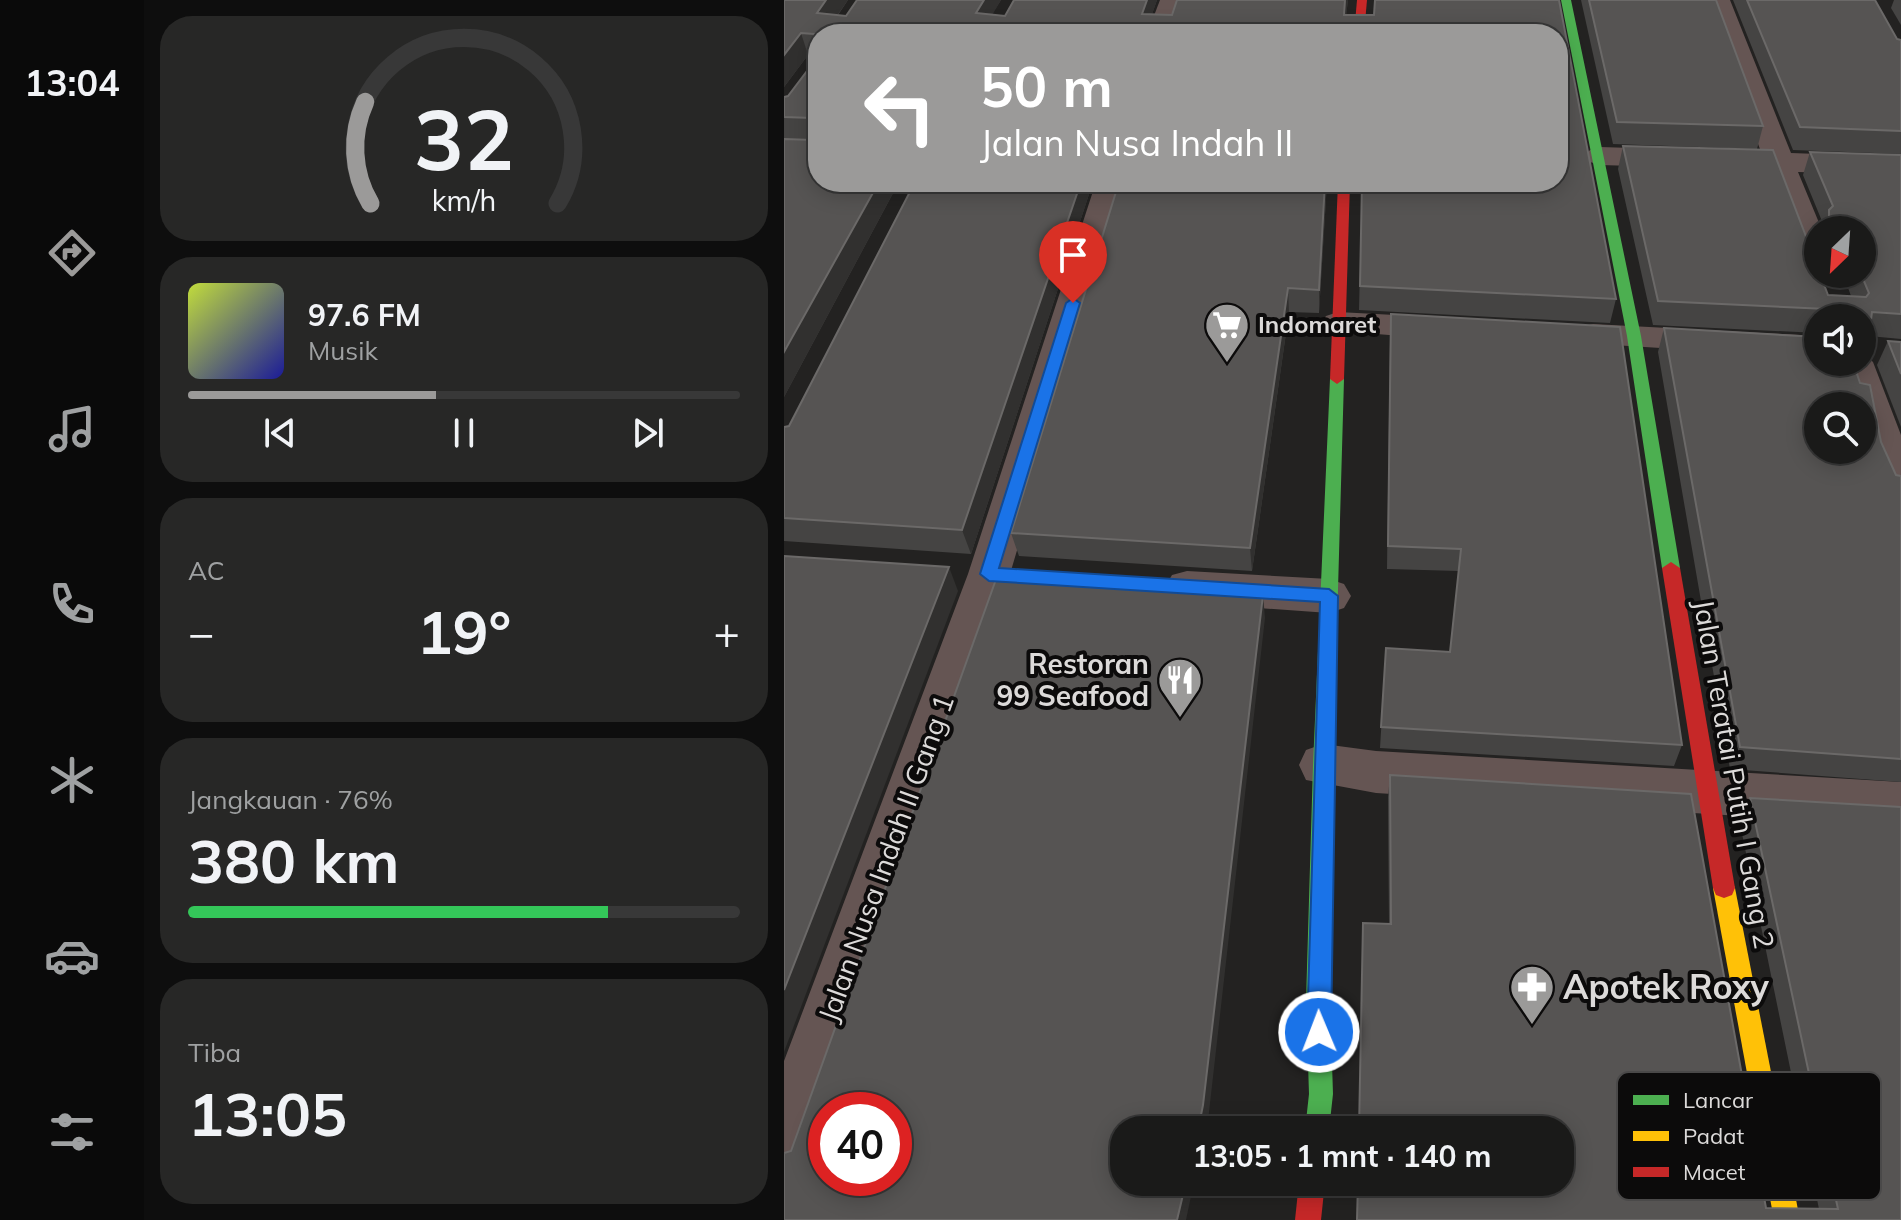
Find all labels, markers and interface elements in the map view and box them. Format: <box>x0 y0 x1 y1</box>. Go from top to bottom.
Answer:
text: 50 m <box>980 51 1113 121</box>
icon: left <box>848 56 952 160</box>
text: 13:04 <box>24 60 120 105</box>
text: 32 <box>414 86 514 191</box>
text: Jalan Nusa Indah II <box>980 120 1293 165</box>
text: km/h <box>432 183 496 219</box>
north arrow <box>1804 216 1876 288</box>
map controls <box>1804 216 1876 464</box>
pin <box>1039 221 1107 303</box>
icon: directions <box>44 225 100 281</box>
icon: arrive <box>1051 233 1095 277</box>
text: 97.6 FM <box>308 296 421 334</box>
supermarket icon: Indomaret <box>1203 301 1251 364</box>
button: sound <box>1804 304 1876 376</box>
place label: Indomaret <box>1258 309 1376 339</box>
text: Musik <box>308 334 378 367</box>
button: search <box>1804 392 1876 464</box>
icon: music <box>44 401 100 457</box>
icon: previous <box>258 411 302 455</box>
icon: pause <box>442 411 486 455</box>
icon: next <box>626 411 670 455</box>
text: AC <box>188 554 225 587</box>
icon: phone <box>44 576 100 632</box>
text: 19° <box>417 594 511 669</box>
street label: Jalan Teratai Putih I Gang 2 <box>1687 596 1782 951</box>
text: − <box>188 605 214 660</box>
text: + <box>714 605 740 660</box>
place label: Restoran 99 Seafood <box>997 646 1149 713</box>
restaurant icon: Restoran 99 Seafood <box>1156 656 1204 719</box>
street label: Jalan Nusa Indah II Gang 1 <box>810 689 961 1026</box>
icon: climate <box>44 752 100 808</box>
text: Jangkauan · 76% <box>188 783 393 816</box>
text: 380 km <box>188 823 400 898</box>
icon: car <box>44 928 100 984</box>
pharmacy icon: Apotek Roxy <box>1508 963 1556 1026</box>
place label: Apotek Roxy <box>1563 965 1769 1008</box>
position arrow <box>1277 990 1361 1074</box>
text: Tiba <box>188 1036 241 1069</box>
legend <box>1617 1072 1881 1200</box>
text: 13:05 <box>188 1076 347 1151</box>
text: Lancar <box>1683 1086 1753 1114</box>
speed limit sign: 40 <box>808 1092 912 1196</box>
icon: filters <box>44 1104 100 1160</box>
text: Padat <box>1683 1122 1744 1150</box>
text: 13:05 · 1 mnt · 140 m <box>1192 1137 1492 1175</box>
text: Macet <box>1683 1158 1746 1186</box>

